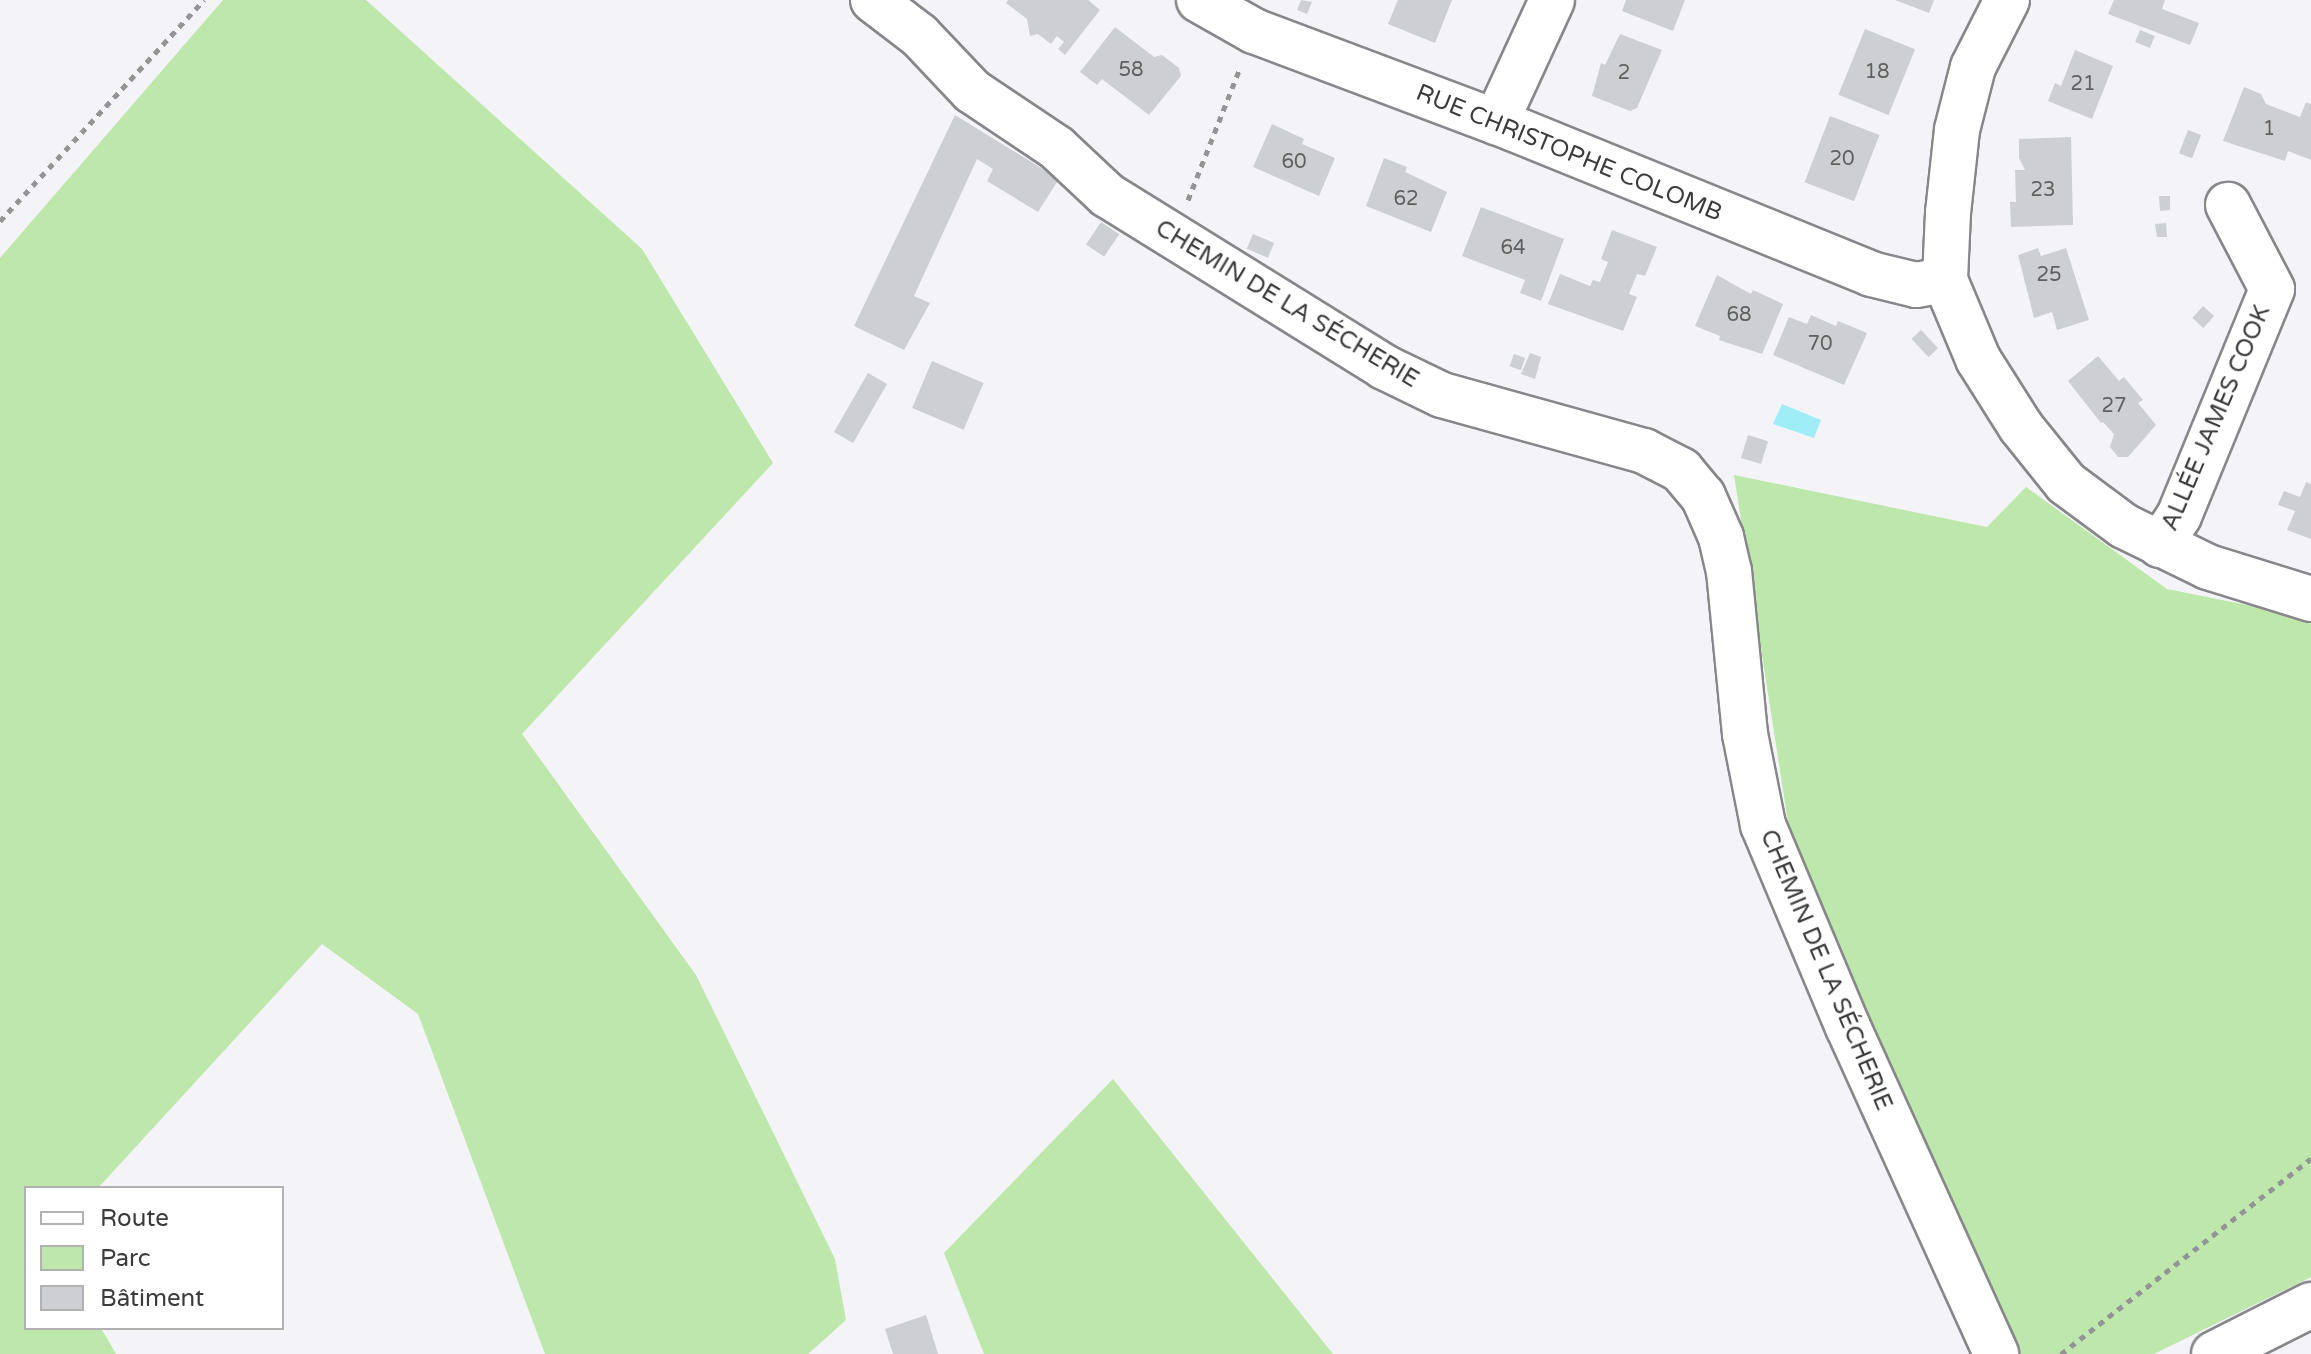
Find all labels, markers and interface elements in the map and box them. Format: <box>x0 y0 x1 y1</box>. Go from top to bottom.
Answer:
house number: 58 <box>1118 58 1144 82</box>
house number: 18 <box>1864 60 1890 84</box>
house number: 2 <box>1618 61 1630 85</box>
house number: 21 <box>2070 72 2096 96</box>
street label: RUE CHRISTOPHE COLOMB <box>1412 78 1726 228</box>
house number: 1 <box>2263 117 2275 141</box>
house number: 20 <box>1829 147 1855 171</box>
house number: 60 <box>1281 150 1307 174</box>
house number: 23 <box>2030 178 2056 202</box>
house number: 62 <box>1393 187 1419 211</box>
street label: CHEMIN DE LA SÉCHERIE <box>1150 214 1424 394</box>
house number: 64 <box>1500 236 1526 260</box>
house number: 25 <box>2036 263 2062 287</box>
street label: ALLÉE JAMES COOK <box>2155 301 2277 535</box>
house number: 68 <box>1726 303 1752 327</box>
house number: 70 <box>1807 332 1833 356</box>
house number: 27 <box>2101 394 2127 418</box>
street label: CHEMIN DE LA SÉCHERIE <box>1754 825 1898 1115</box>
legend <box>24 1186 284 1330</box>
text: Route <box>100 1204 169 1233</box>
text: Parc <box>100 1244 151 1273</box>
text: Bâtiment <box>100 1284 204 1313</box>

